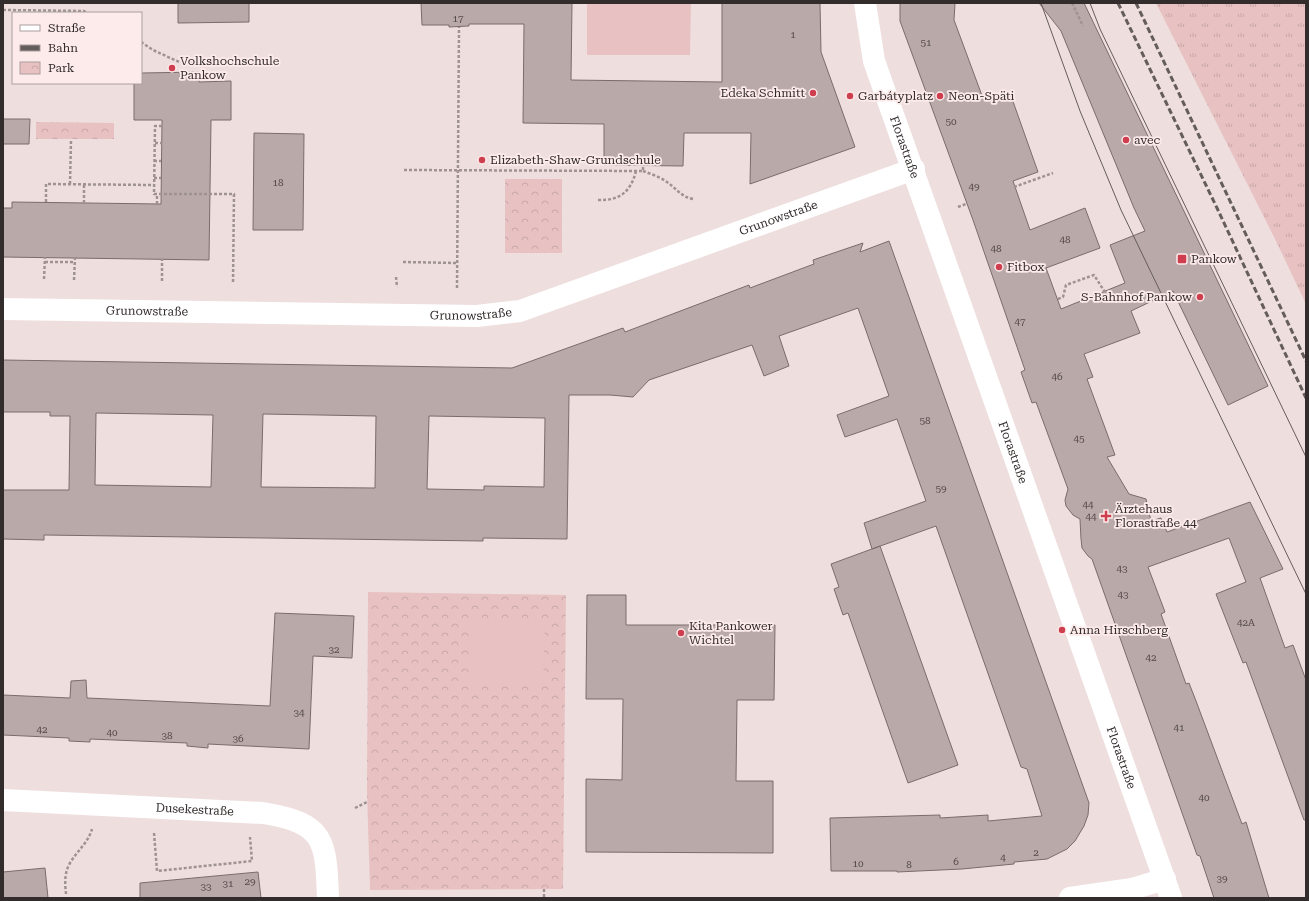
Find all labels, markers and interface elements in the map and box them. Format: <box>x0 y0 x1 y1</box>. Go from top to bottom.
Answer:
legend <box>12 12 142 84</box>
house number: 17 <box>452 13 464 24</box>
text: Straße <box>48 21 86 35</box>
house number: 1 <box>790 29 796 40</box>
house number: 51 <box>920 37 932 48</box>
text: Bahn <box>48 41 78 55</box>
place label: Volkshochschule Pankow <box>180 54 280 82</box>
text: Park <box>48 61 75 75</box>
marker: Volkshochschule Pankow <box>167 63 177 73</box>
place label: Edeka Schmitt <box>720 86 806 100</box>
marker: Edeka Schmitt <box>808 88 818 98</box>
place label: Garbátyplatz <box>858 89 933 103</box>
place label: Neon-Späti <box>948 89 1015 103</box>
marker: Garbátyplatz <box>845 91 855 101</box>
marker: Neon-Späti <box>935 91 945 101</box>
street label: Florastraße <box>887 114 922 181</box>
house number: 50 <box>945 116 957 127</box>
place label: avec <box>1134 133 1161 147</box>
marker: avec <box>1121 135 1131 145</box>
place label: Elizabeth-Shaw-Grundschule <box>490 153 661 167</box>
marker: Elizabeth-Shaw-Grundschule <box>477 155 487 165</box>
house number: 18 <box>272 177 284 188</box>
house number: 49 <box>968 181 980 192</box>
street label: Grunowstraße <box>737 197 820 238</box>
house number: 48 <box>1059 234 1071 245</box>
house number: 48 <box>990 243 1002 254</box>
place label: Pankow <box>1191 252 1237 266</box>
marker: Pankow <box>1176 253 1188 265</box>
place label: Fitbox <box>1007 260 1044 274</box>
marker: Fitbox <box>994 262 1004 272</box>
place label: S-Bahnhof Pankow <box>1081 290 1192 304</box>
marker: S-Bahnhof Pankow <box>1195 292 1205 302</box>
street label: Grunowstraße <box>106 304 189 319</box>
street label: Grunowstraße <box>430 305 513 323</box>
house number: 47 <box>1014 316 1026 327</box>
house number: 46 <box>1051 371 1063 382</box>
house number: 58 <box>919 415 931 426</box>
street label: Florastraße <box>995 419 1031 486</box>
house number: 45 <box>1073 433 1085 444</box>
house number: 59 <box>935 483 947 494</box>
house number: 44 <box>1082 499 1094 510</box>
place label: Ärztehaus Florastraße 44 <box>1115 502 1197 530</box>
marker: Ärztehaus Florastraße 44 <box>1100 510 1112 522</box>
house number: 44 <box>1085 511 1097 522</box>
house number: 43 <box>1116 563 1128 574</box>
house number: 43 <box>1117 589 1129 600</box>
house number: 42A <box>1237 617 1255 628</box>
place label: Kita Pankower Wichtel <box>689 619 773 647</box>
place label: Anna Hirschberg <box>1070 623 1168 637</box>
marker: Anna Hirschberg <box>1057 625 1067 635</box>
marker: Kita Pankower Wichtel <box>676 628 686 638</box>
house number: 32 <box>328 644 340 655</box>
house number: 42 <box>1145 652 1157 663</box>
house number: 34 <box>293 707 305 718</box>
house number: 41 <box>1173 722 1185 733</box>
house number: 42 <box>36 724 48 735</box>
street label: Florastraße <box>1104 725 1139 791</box>
house number: 40 <box>106 727 118 738</box>
house number: 38 <box>161 730 173 741</box>
house number: 36 <box>232 733 244 744</box>
house number: 40 <box>1198 792 1210 803</box>
street label: Dusekestraße <box>155 801 235 819</box>
house number: 2 <box>1033 847 1039 858</box>
house number: 4 <box>1000 852 1006 863</box>
house number: 6 <box>953 856 959 867</box>
house number: 10 <box>852 858 864 869</box>
house number: 8 <box>906 859 912 870</box>
house number: 39 <box>1216 873 1228 884</box>
house number: 29 <box>244 876 256 887</box>
house number: 31 <box>222 878 234 889</box>
house number: 33 <box>200 881 212 892</box>

